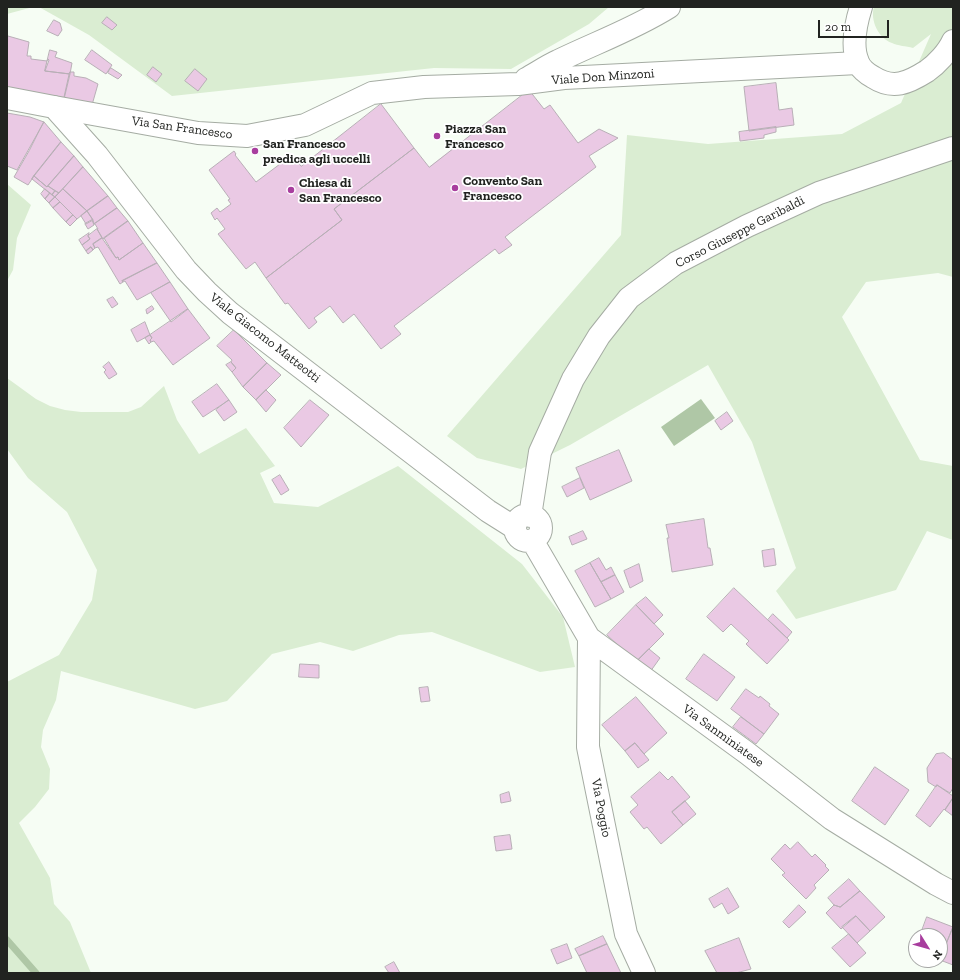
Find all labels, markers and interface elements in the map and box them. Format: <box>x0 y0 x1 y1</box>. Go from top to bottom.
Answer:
scale bar <box>820 12 891 38</box>
text: 20 m <box>825 20 851 34</box>
street label: Viale Don Minzoni <box>551 66 655 88</box>
street label: Via San Francesco <box>131 113 233 143</box>
place label: Piazza San Francesco <box>445 121 506 152</box>
marker: Piazza San Francesco <box>432 131 442 141</box>
place label: San Francesco predica agli uccelli <box>263 136 370 167</box>
marker: San Francesco predica agli uccelli <box>250 146 260 156</box>
place label: Convento San Francesco <box>463 173 542 204</box>
place label: Chiesa di San Francesco <box>299 175 382 206</box>
marker: Convento San Francesco <box>450 183 460 193</box>
marker: Chiesa di San Francesco <box>286 185 296 195</box>
street label: Corso Giuseppe Garibaldi <box>673 193 807 271</box>
street label: Viale Giacomo Matteotti <box>206 290 324 386</box>
street label: Via Sanminiatese <box>679 701 767 771</box>
street label: Via Poggio <box>588 777 614 839</box>
north arrow <box>908 928 948 968</box>
text: N <box>929 948 945 962</box>

